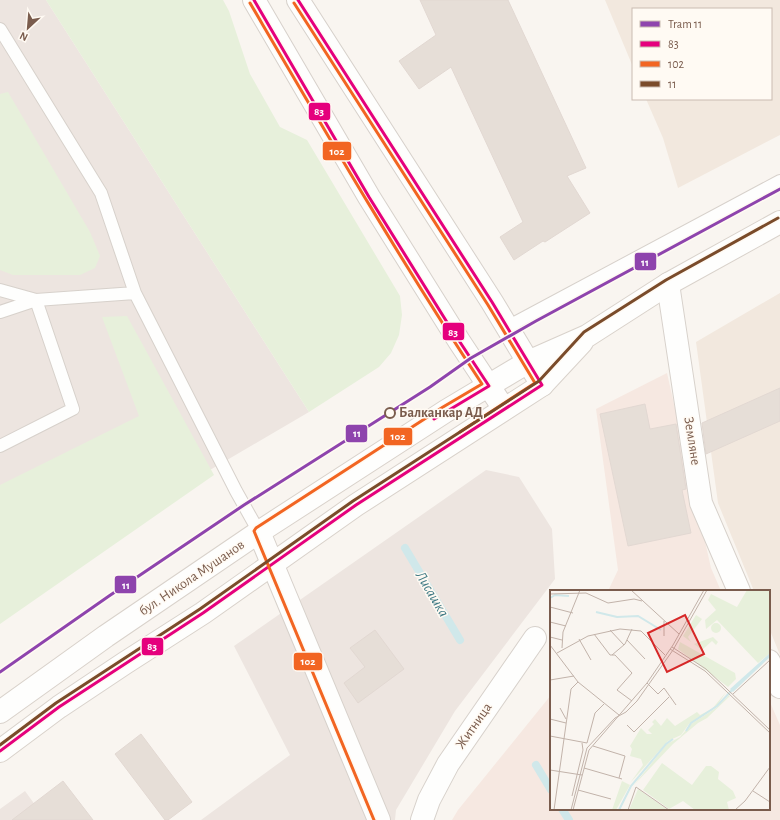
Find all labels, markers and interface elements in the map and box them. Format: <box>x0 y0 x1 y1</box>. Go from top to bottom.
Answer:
north arrow <box>8 8 48 48</box>
legend <box>632 8 772 100</box>
text: Tram 11 <box>668 18 702 30</box>
text: N <box>18 30 30 43</box>
text: 83 <box>668 38 679 50</box>
text: 102 <box>668 58 684 70</box>
text: 11 <box>668 78 676 90</box>
line badge: 83 <box>308 102 331 121</box>
text: 83 <box>314 106 324 117</box>
line badge: 102 <box>322 141 352 161</box>
text: 102 <box>330 146 344 157</box>
line badge: 11 <box>634 252 657 271</box>
text: 11 <box>641 257 649 268</box>
line badge: 83 <box>442 322 465 341</box>
text: 83 <box>448 327 458 338</box>
place label: Балканкар АД <box>399 406 483 420</box>
marker: Балканкар АД <box>384 407 396 419</box>
street label: Земляне <box>681 416 703 466</box>
line badge: 11 <box>345 424 368 443</box>
line badge: 102 <box>383 427 413 446</box>
text: 11 <box>353 428 361 439</box>
text: 102 <box>391 431 405 442</box>
street label: бул. Никола Мушанов <box>137 538 247 618</box>
water label: Лисашка <box>412 568 451 619</box>
line badge: 11 <box>114 575 137 594</box>
text: 11 <box>122 580 130 591</box>
inset map <box>550 590 770 810</box>
line badge: 83 <box>141 637 164 656</box>
text: 83 <box>147 641 157 652</box>
line badge: 102 <box>293 652 323 671</box>
text: 102 <box>301 656 315 667</box>
street label: Житница <box>453 700 495 751</box>

